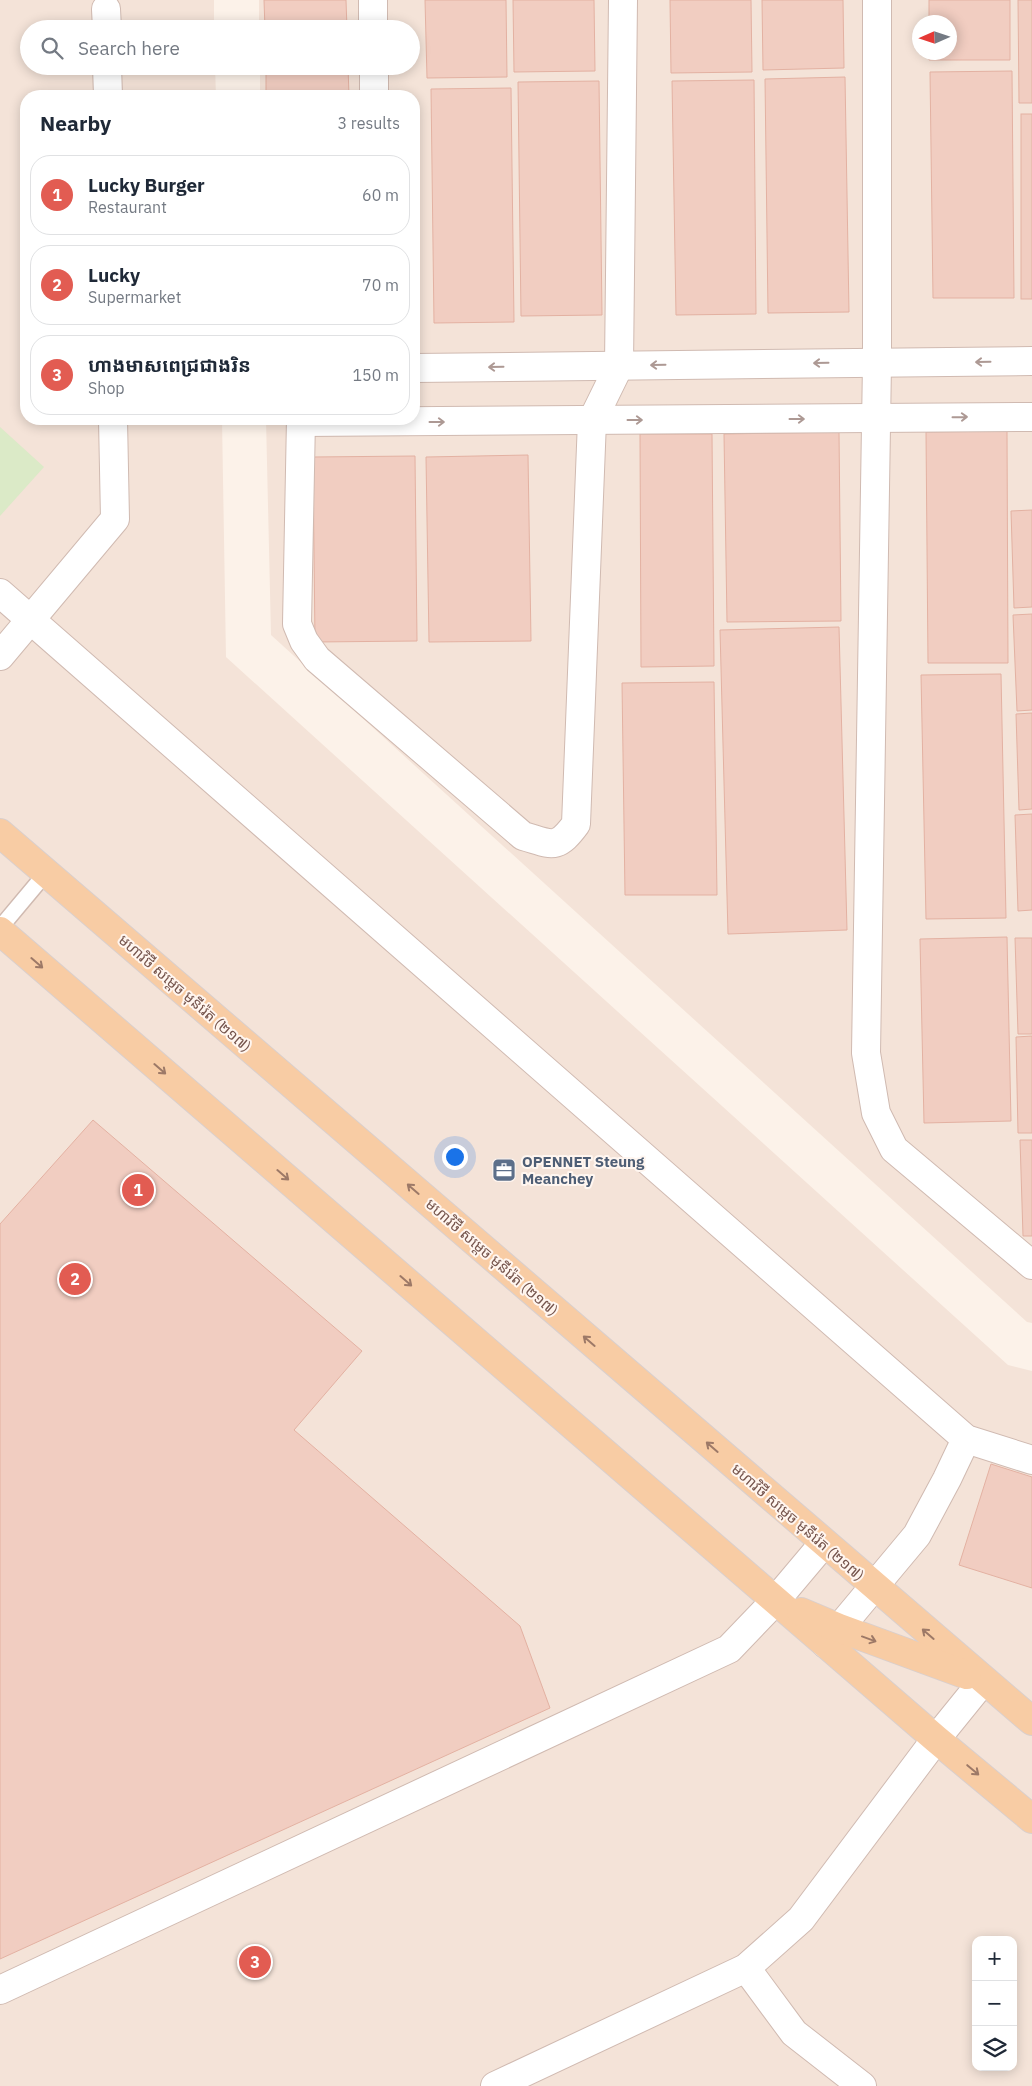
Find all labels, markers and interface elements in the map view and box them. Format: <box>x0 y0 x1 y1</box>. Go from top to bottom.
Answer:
north arrow <box>912 15 957 60</box>
search box <box>20 20 420 75</box>
icon: search <box>38 34 66 62</box>
text: Search here <box>78 36 180 60</box>
text: Nearby <box>40 109 111 137</box>
text: 3 results <box>337 113 400 133</box>
text: Lucky Burger <box>88 173 205 197</box>
text: 1 <box>52 185 62 205</box>
text: 60 m <box>362 185 399 205</box>
text: Restaurant <box>88 197 167 217</box>
text: Lucky <box>88 263 140 287</box>
text: 2 <box>52 275 62 295</box>
text: 70 m <box>362 275 399 295</box>
text: Supermarket <box>88 287 181 307</box>
text: ហាងមាសពេជ្រជាងរិន <box>88 353 251 377</box>
one-way arrow <box>976 357 992 367</box>
one-way arrow <box>813 359 829 368</box>
one-way arrow <box>651 360 667 370</box>
one-way arrow <box>488 362 504 372</box>
text: 3 <box>52 365 62 385</box>
text: 150 m <box>352 365 399 385</box>
text: Shop <box>88 378 125 398</box>
one-way arrow <box>952 413 968 422</box>
one-way arrow <box>789 414 805 424</box>
one-way arrow <box>626 415 643 425</box>
one-way arrow <box>429 417 445 426</box>
street label: មហាវិថី សម្តេច មុនីរ៉េត (២១៧) <box>115 930 255 1056</box>
one-way arrow <box>30 957 43 968</box>
one-way arrow <box>153 1063 166 1074</box>
your location <box>442 1144 468 1170</box>
place label: OPENNET Steung Meanchey <box>522 1152 645 1188</box>
office icon: OPENNET Steung Meanchey <box>491 1157 517 1183</box>
one-way arrow <box>276 1169 289 1180</box>
pin: 1 <box>122 1171 154 1209</box>
one-way arrow <box>407 1184 420 1195</box>
street label: មហាវិថី សម្តេច មុនីរ៉េត (២១៧) <box>422 1194 562 1320</box>
pin: 2 <box>59 1260 91 1298</box>
one-way arrow <box>399 1275 412 1286</box>
one-way arrow <box>583 1335 596 1347</box>
one-way arrow <box>706 1441 719 1453</box>
street label: មហាវិថី សម្តេច មុនីរ៉េត (២១៧) <box>728 1459 868 1585</box>
one-way arrow <box>922 1628 935 1639</box>
one-way arrow <box>861 1635 876 1644</box>
one-way arrow <box>966 1764 979 1775</box>
map controls <box>972 1936 1017 2071</box>
button: + <box>972 1936 1017 1981</box>
pin: 3 <box>239 1943 271 1981</box>
button: − <box>972 1981 1017 2026</box>
button: layers <box>972 2026 1017 2071</box>

